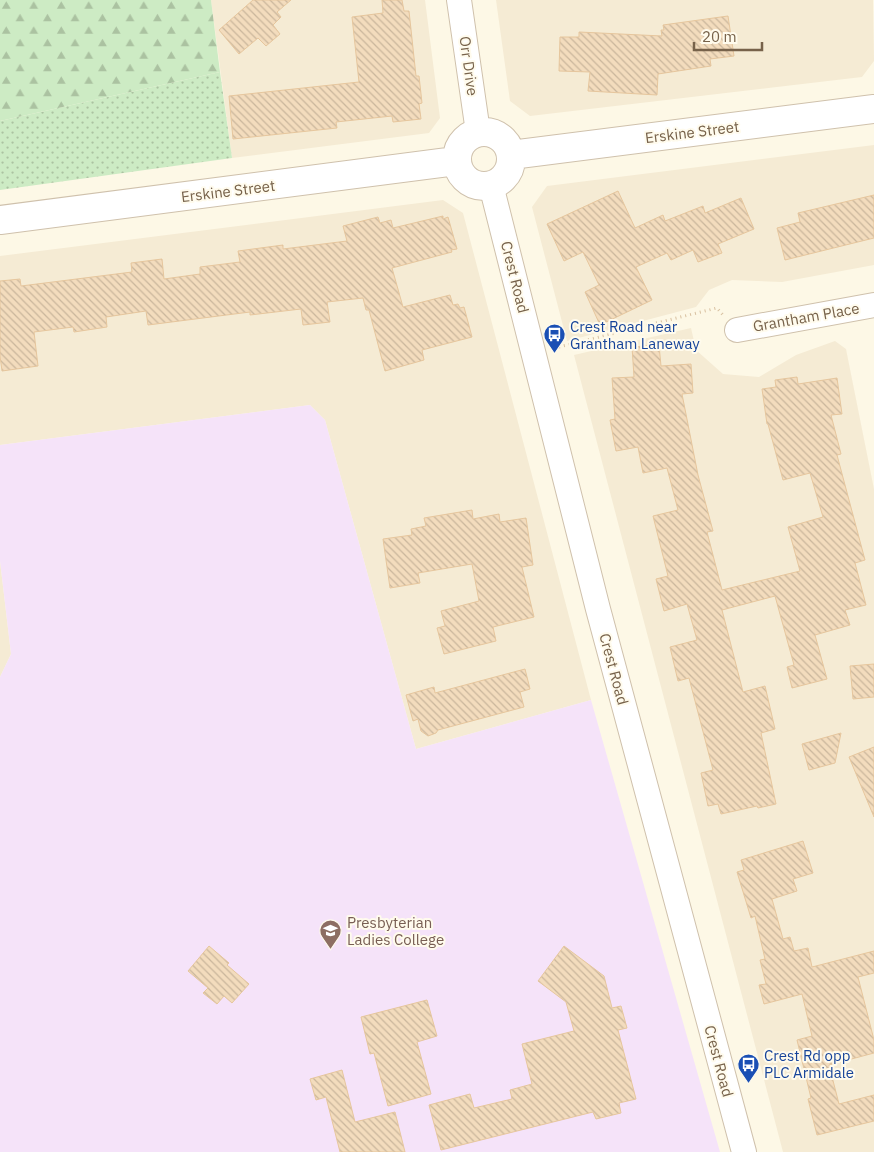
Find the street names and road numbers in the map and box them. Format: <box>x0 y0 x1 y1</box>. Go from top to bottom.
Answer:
street label: Orr Drive <box>455 35 483 97</box>
street label: Erskine Street <box>644 117 740 147</box>
street label: Erskine Street <box>180 176 276 206</box>
street label: Crest Road <box>497 239 533 315</box>
street label: Grantham Place <box>751 298 861 336</box>
street label: Crest Road <box>595 631 633 707</box>
street label: Crest Road <box>700 1023 738 1099</box>

